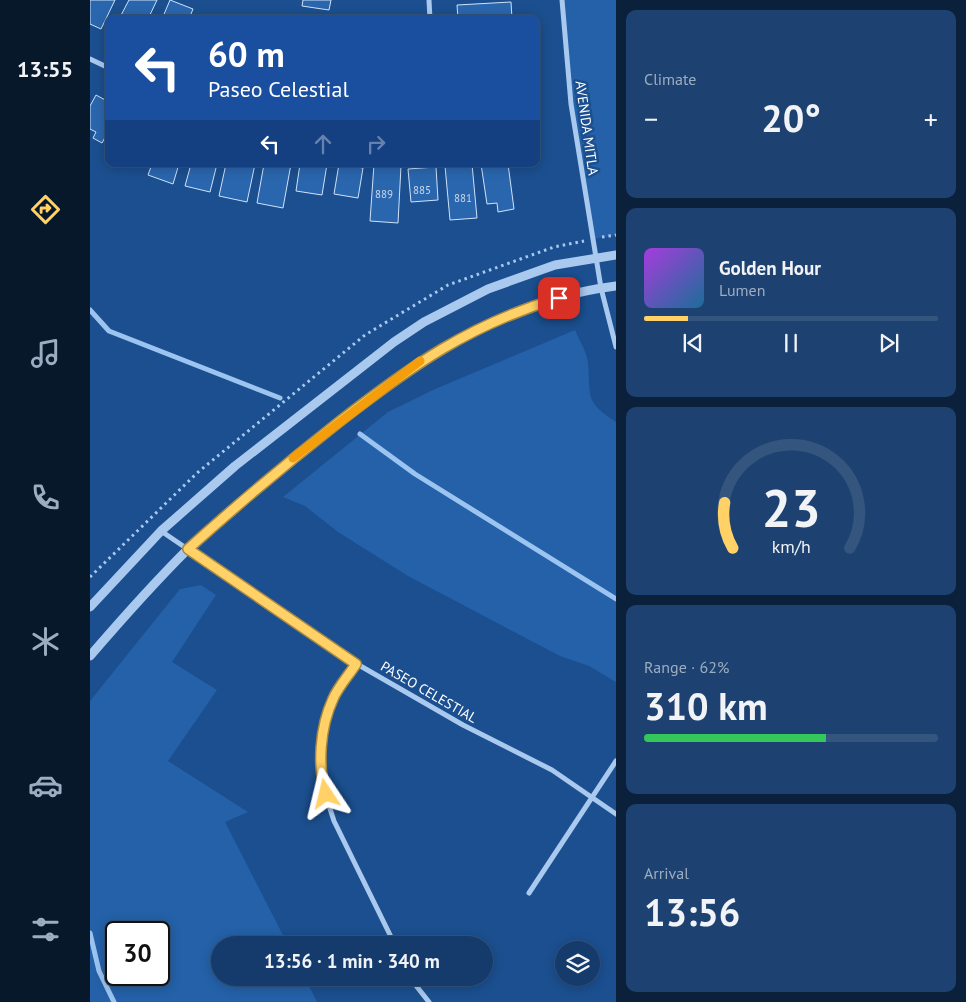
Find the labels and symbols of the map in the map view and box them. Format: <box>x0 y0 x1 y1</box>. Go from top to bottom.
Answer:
street label: AVENIDA MITLA <box>571 80 603 177</box>
house number: 885 <box>413 183 431 197</box>
house number: 889 <box>375 187 393 201</box>
house number: 881 <box>454 191 472 205</box>
pin <box>538 277 580 319</box>
street label: PASEO CELESTIAL <box>378 657 480 727</box>
position arrow <box>299 767 351 819</box>
speed limit sign: 30 <box>105 921 170 986</box>

